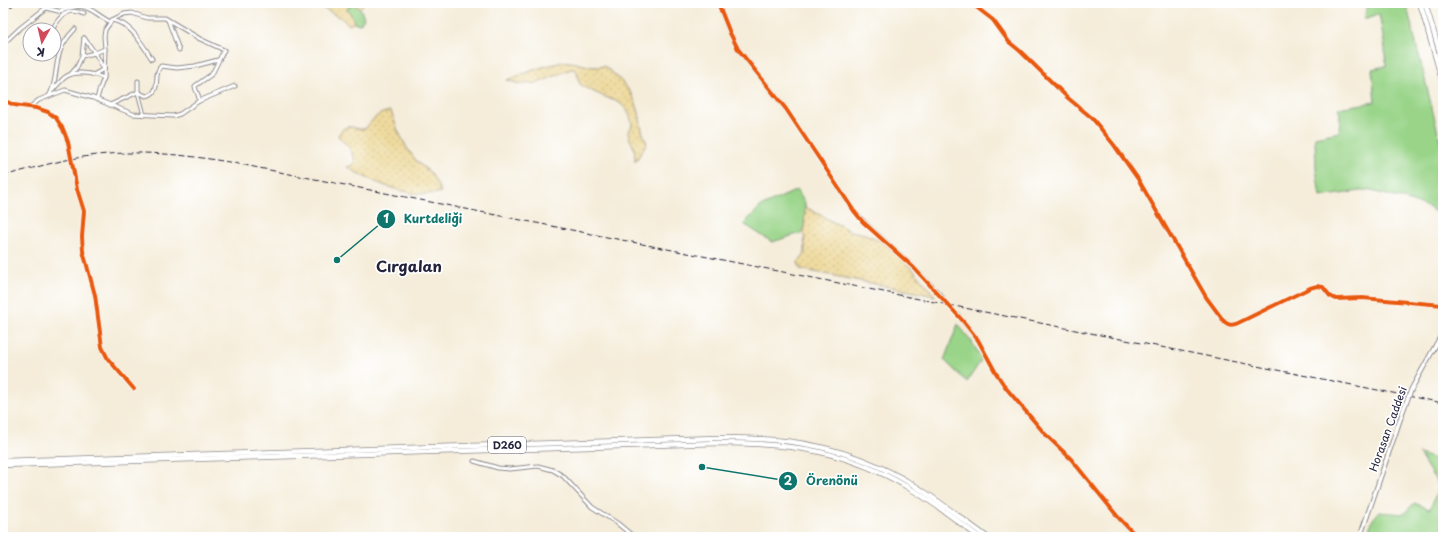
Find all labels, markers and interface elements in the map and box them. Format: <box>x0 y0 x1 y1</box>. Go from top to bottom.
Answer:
north arrow <box>22 22 62 62</box>
text: K <box>35 43 46 61</box>
callout: Kurtdeliği <box>376 207 471 231</box>
text: 1 <box>383 209 389 227</box>
text: Kurtdeliği <box>404 209 463 227</box>
district label: Cırgalan <box>376 254 442 277</box>
street label: Horasan Caddesi <box>1364 384 1411 474</box>
road number: D260 <box>488 437 526 453</box>
callout: Örenönü <box>778 469 865 493</box>
text: 2 <box>784 471 793 489</box>
text: Örenönü <box>806 471 858 489</box>

